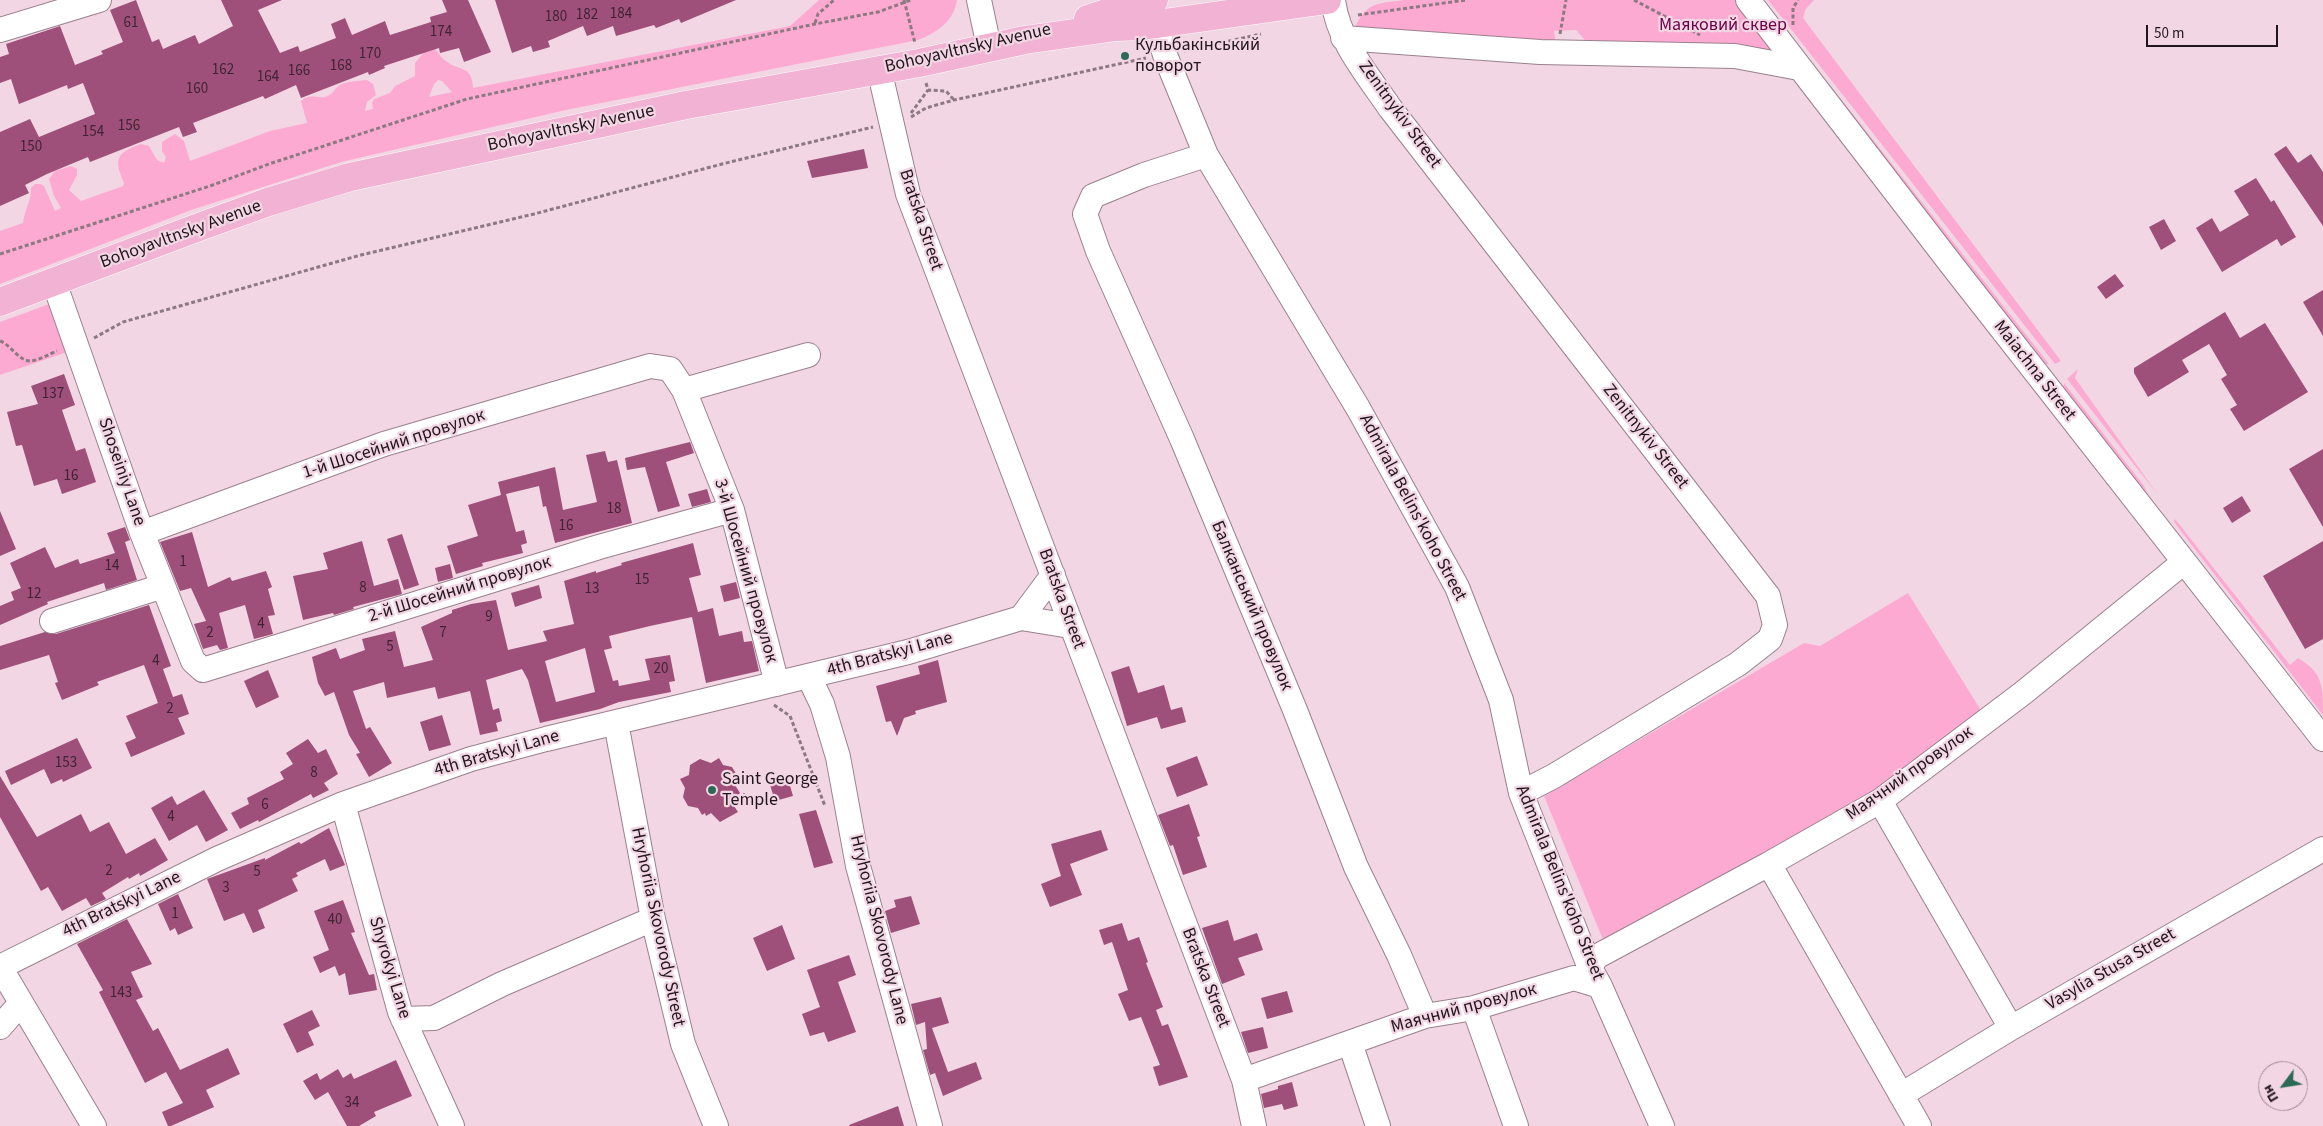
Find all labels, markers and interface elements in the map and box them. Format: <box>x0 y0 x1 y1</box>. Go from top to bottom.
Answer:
house number: 184 <box>610 6 632 24</box>
house number: 182 <box>576 7 598 25</box>
house number: 180 <box>545 9 567 27</box>
house number: 61 <box>124 15 138 33</box>
park label: Маяковий сквер <box>1659 15 1787 37</box>
scale bar <box>2148 15 2280 47</box>
street label: Bohoyavltnsky Avenue <box>883 19 1053 79</box>
text: 50 m <box>2154 23 2184 44</box>
house number: 174 <box>430 24 452 42</box>
place label: Кульбакінський поворот <box>1135 35 1260 78</box>
house number: 170 <box>359 46 381 64</box>
marker: Кульбакінський поворот <box>1119 50 1131 62</box>
street label: Zenitnykiv Street <box>1353 57 1445 173</box>
house number: 168 <box>330 58 352 76</box>
house number: 162 <box>212 62 234 80</box>
house number: 166 <box>288 63 310 81</box>
house number: 164 <box>257 69 279 87</box>
house number: 160 <box>186 81 208 99</box>
street label: Bohoyavltnsky Avenue <box>486 101 656 157</box>
house number: 156 <box>118 118 140 136</box>
house number: 154 <box>82 124 104 142</box>
house number: 150 <box>20 139 42 157</box>
street label: Bratska Street <box>893 167 947 273</box>
street label: Bohoyavltnsky Avenue <box>98 196 264 274</box>
street label: Maiachna Street <box>1988 317 2080 425</box>
street label: Zenitnykiv Street <box>1597 380 1693 494</box>
house number: 137 <box>42 386 64 404</box>
street label: 1-й Шосейний провулок <box>300 405 488 485</box>
street label: Admirala Belins'koho Street <box>1354 411 1470 605</box>
street label: Shoseiniy Lane <box>92 415 150 529</box>
house number: 16 <box>64 468 78 486</box>
street label: 3-й Шосейний провулок <box>708 477 782 665</box>
house number: 18 <box>607 501 621 519</box>
house number: 16 <box>559 518 573 536</box>
street label: Балканський провулок <box>1205 518 1297 694</box>
street label: Bratska Street <box>1033 546 1089 652</box>
street label: 2-й Шосейний провулок <box>366 552 554 628</box>
house number: 1 <box>179 554 187 572</box>
house number: 14 <box>105 558 119 576</box>
house number: 15 <box>635 572 649 590</box>
house number: 8 <box>359 580 367 598</box>
house number: 13 <box>585 581 599 599</box>
house number: 12 <box>27 586 41 604</box>
house number: 9 <box>485 609 493 627</box>
house number: 4 <box>257 616 265 634</box>
house number: 2 <box>206 625 214 643</box>
house number: 7 <box>439 625 447 643</box>
street label: 4th Bratskyi Lane <box>825 628 955 682</box>
house number: 5 <box>386 639 394 657</box>
house number: 4 <box>152 653 160 671</box>
house number: 20 <box>654 661 668 679</box>
house number: 2 <box>166 701 174 719</box>
street label: Маячний провулок <box>1842 722 1978 826</box>
street label: 4th Bratskyi Lane <box>432 726 562 782</box>
house number: 153 <box>55 755 77 773</box>
house number: 8 <box>310 765 318 783</box>
place label: Saint George Temple <box>722 769 818 812</box>
street label: Admirala Belins'koho Street <box>1510 782 1608 984</box>
marker: Saint George Temple <box>706 784 718 796</box>
house number: 6 <box>261 797 269 815</box>
house number: 4 <box>167 809 175 827</box>
street label: Hryhoriia Skovorody Street <box>625 825 689 1029</box>
street label: Hryhoriia Skovorody Lane <box>844 833 912 1027</box>
house number: 2 <box>105 863 113 881</box>
house number: 5 <box>253 864 261 882</box>
street label: 4th Bratskyi Lane <box>59 867 185 943</box>
house number: 3 <box>222 880 230 898</box>
house number: 1 <box>171 906 179 924</box>
house number: 40 <box>328 912 342 930</box>
street label: Shyrokyi Lane <box>363 914 415 1022</box>
street label: Vasylia Stusa Street <box>2042 924 2180 1016</box>
street label: Bratska Street <box>1176 925 1234 1031</box>
street label: Маячний провулок <box>1389 979 1539 1039</box>
house number: 143 <box>110 985 132 1003</box>
north arrow <box>2258 1061 2308 1111</box>
text: Пн <box>2258 1081 2284 1106</box>
house number: 34 <box>345 1095 359 1113</box>

